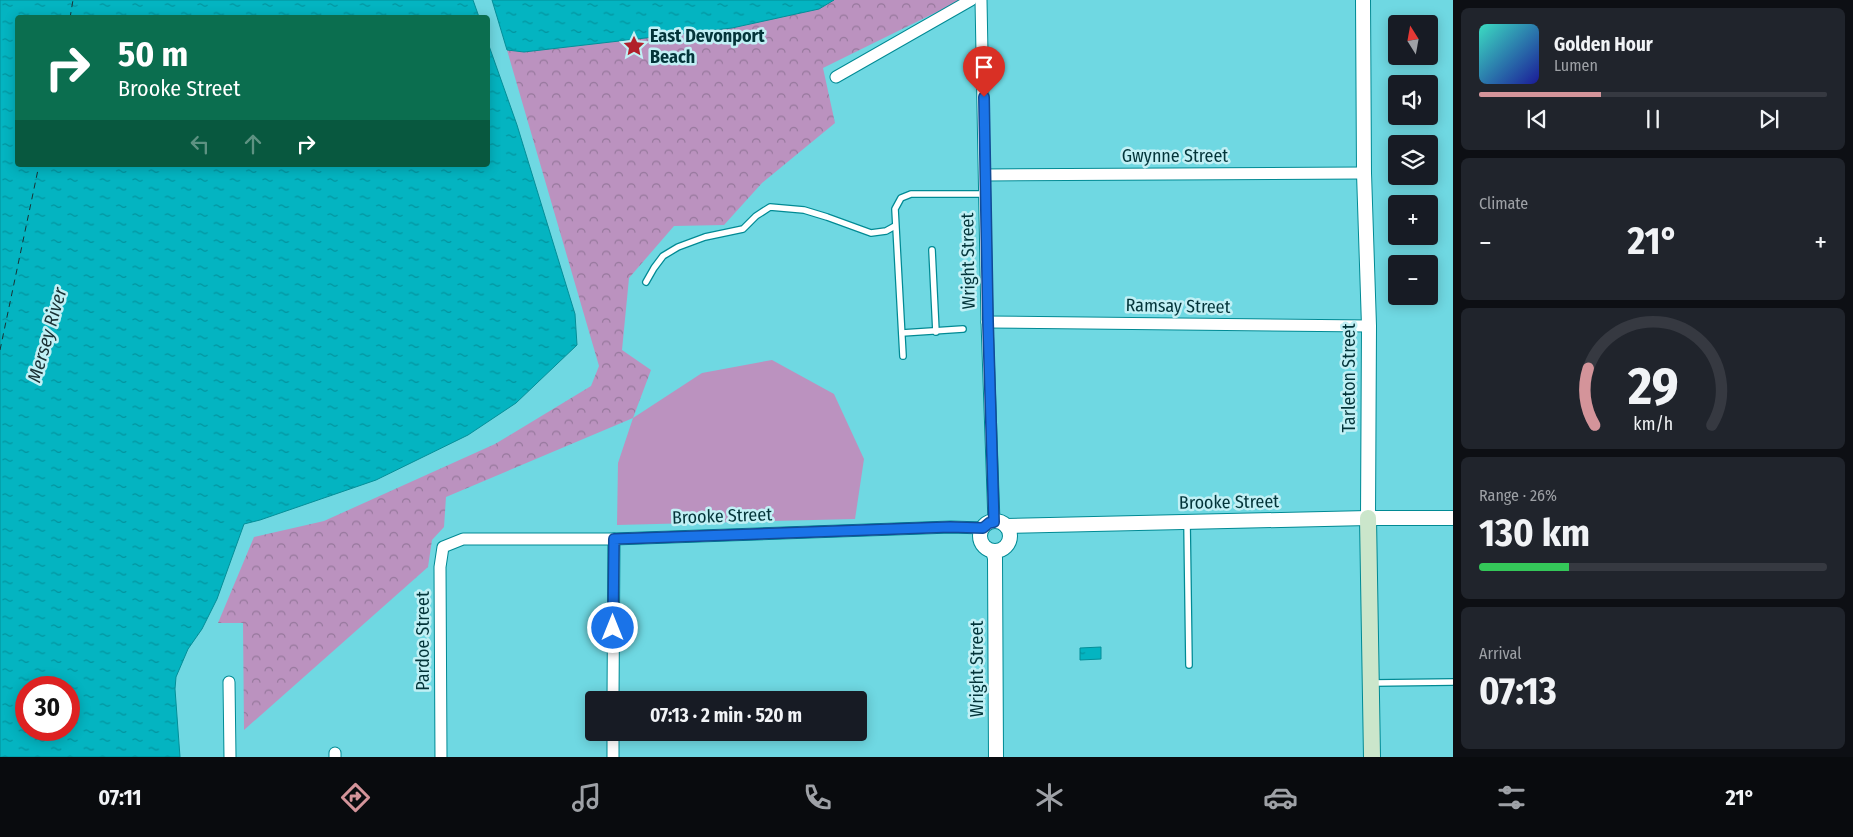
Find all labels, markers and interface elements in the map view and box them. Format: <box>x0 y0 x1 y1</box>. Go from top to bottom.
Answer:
north arrow <box>1388 15 1438 65</box>
map controls <box>1388 15 1438 305</box>
place label: East Devonport Beach <box>650 25 765 68</box>
text: 50 m <box>118 33 188 75</box>
place icon: East Devonport Beach <box>621 33 647 59</box>
text: Golden Hour <box>1554 33 1653 56</box>
icon: right <box>35 35 100 100</box>
pin <box>963 46 1005 97</box>
icon: arrive <box>970 53 998 81</box>
text: Lumen <box>1554 56 1598 75</box>
text: Brooke Street <box>118 75 240 102</box>
button: sound <box>1388 75 1438 125</box>
icon: previous <box>1523 105 1551 133</box>
icon: pause <box>1639 105 1667 133</box>
icon: next <box>1755 105 1783 133</box>
icon: left <box>186 130 214 158</box>
icon: ahead <box>239 130 267 158</box>
icon: right <box>292 130 320 158</box>
button: layers <box>1388 135 1438 185</box>
street label: Gwynne Street <box>1122 145 1228 167</box>
text: Climate <box>1479 194 1528 213</box>
button: + <box>1388 195 1438 245</box>
street label: Wright Street <box>956 212 980 309</box>
text: 21° <box>1628 218 1678 264</box>
text: − <box>1479 226 1492 259</box>
text: + <box>1814 226 1827 259</box>
button: − <box>1388 255 1438 305</box>
water label: Mersey River <box>23 284 72 385</box>
street label: Ramsay Street <box>1125 294 1231 318</box>
street label: Tarleton Street <box>1338 323 1360 433</box>
text: 29 <box>1627 355 1678 418</box>
text: km/h <box>1633 413 1673 435</box>
text: Range · 26% <box>1479 486 1557 505</box>
street label: Brooke Street <box>1179 490 1279 514</box>
street label: Brooke Street <box>672 503 773 529</box>
text: 130 km <box>1479 510 1590 556</box>
street label: Pardoe Street <box>412 591 434 691</box>
position arrow <box>586 601 638 653</box>
street label: Wright Street <box>966 621 988 717</box>
text: Arrival <box>1479 644 1521 663</box>
text: 07:13 <box>1479 668 1557 714</box>
speed limit sign: 30 <box>15 676 80 741</box>
text: 07:13 · 2 min · 520 m <box>650 704 802 727</box>
icon: directions <box>338 780 373 815</box>
icon: music <box>569 780 604 815</box>
icon: phone <box>800 780 835 815</box>
icon: climate <box>1032 780 1067 815</box>
icon: car <box>1263 780 1298 815</box>
icon: filters <box>1494 780 1529 815</box>
text: 07:11 <box>98 784 142 811</box>
text: 21° <box>1725 784 1755 811</box>

